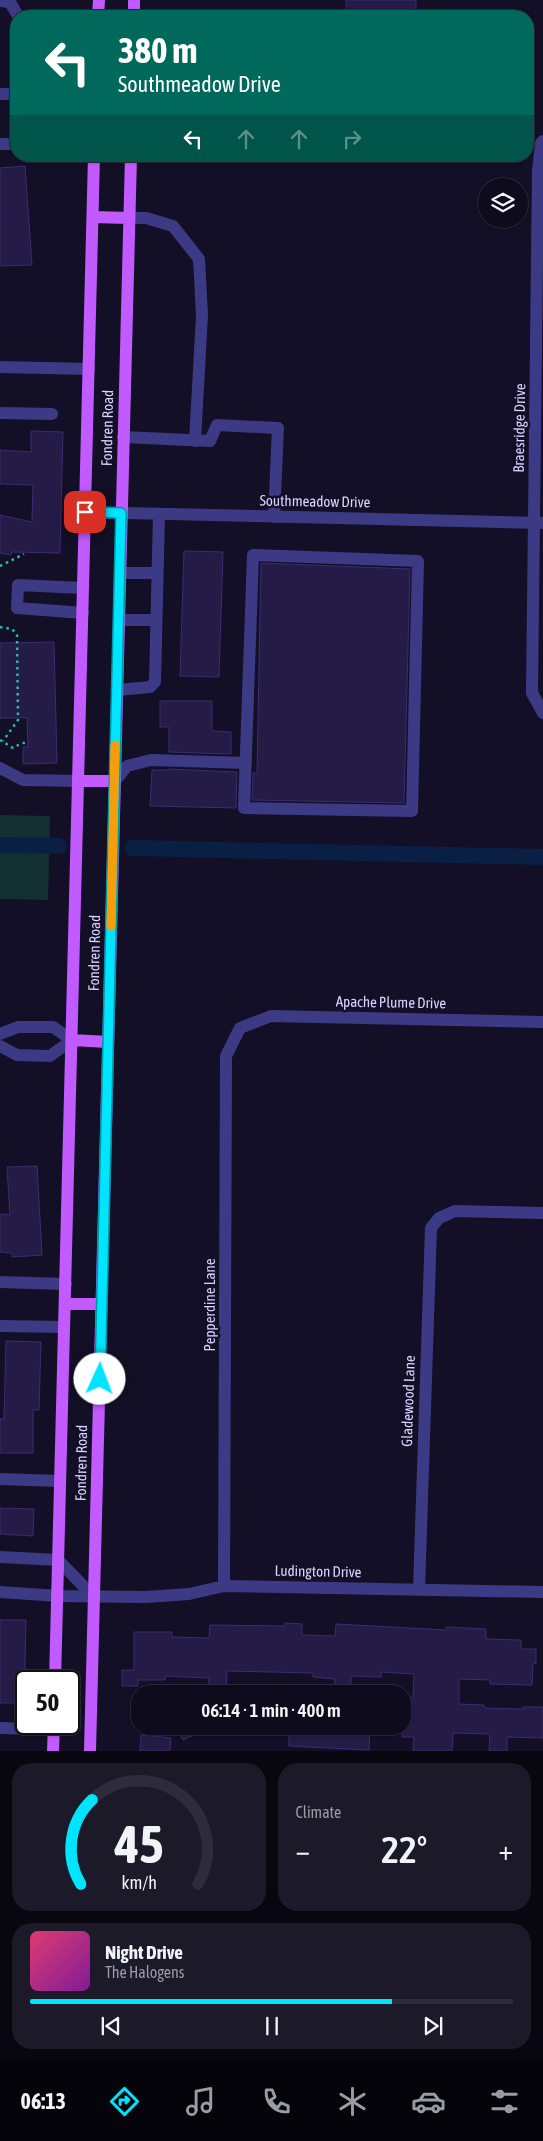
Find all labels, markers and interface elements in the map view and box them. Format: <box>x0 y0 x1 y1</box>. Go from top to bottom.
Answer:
icon: left <box>35 30 100 95</box>
text: 380 m <box>118 30 197 70</box>
text: Southmeadow Drive <box>118 71 281 97</box>
icon: left <box>179 125 207 153</box>
icon: ahead <box>232 125 260 153</box>
icon: ahead <box>285 125 313 153</box>
icon: right <box>338 125 366 153</box>
map controls <box>478 178 528 228</box>
button: layers <box>478 178 528 228</box>
street label: Braesridge Drive <box>510 383 528 473</box>
street label: Fondren Road <box>98 390 116 466</box>
pin <box>64 491 106 533</box>
street label: Southmeadow Drive <box>259 492 371 510</box>
icon: arrive <box>71 498 99 526</box>
street label: Fondren Road <box>85 915 103 991</box>
street label: Apache Plume Drive <box>336 993 447 1011</box>
street label: Pepperdine Lane <box>201 1258 218 1352</box>
position arrow <box>73 1352 125 1404</box>
street label: Gladewood Lane <box>398 1355 418 1447</box>
street label: Fondren Road <box>72 1425 90 1501</box>
street label: Ludington Drive <box>274 1562 362 1580</box>
speed limit sign: 50 <box>15 1670 80 1735</box>
text: 06:14 · 1 min · 400 m <box>201 1699 341 1721</box>
text: Climate <box>296 1803 341 1821</box>
text: 45 <box>113 1814 163 1874</box>
text: 22° <box>381 1828 427 1871</box>
text: − <box>296 1834 310 1866</box>
text: + <box>498 1834 513 1866</box>
text: km/h <box>121 1872 156 1893</box>
text: Night Drive <box>105 1941 183 1963</box>
text: The Halogens <box>105 1963 185 1981</box>
icon: previous <box>97 2012 125 2040</box>
icon: pause <box>258 2012 286 2040</box>
icon: next <box>419 2012 447 2040</box>
icon: directions <box>107 2084 142 2119</box>
icon: music <box>183 2084 218 2119</box>
icon: phone <box>259 2084 294 2119</box>
icon: climate <box>335 2084 370 2119</box>
icon: car <box>411 2084 446 2119</box>
icon: filters <box>487 2084 522 2119</box>
text: 06:13 <box>21 2088 66 2114</box>

